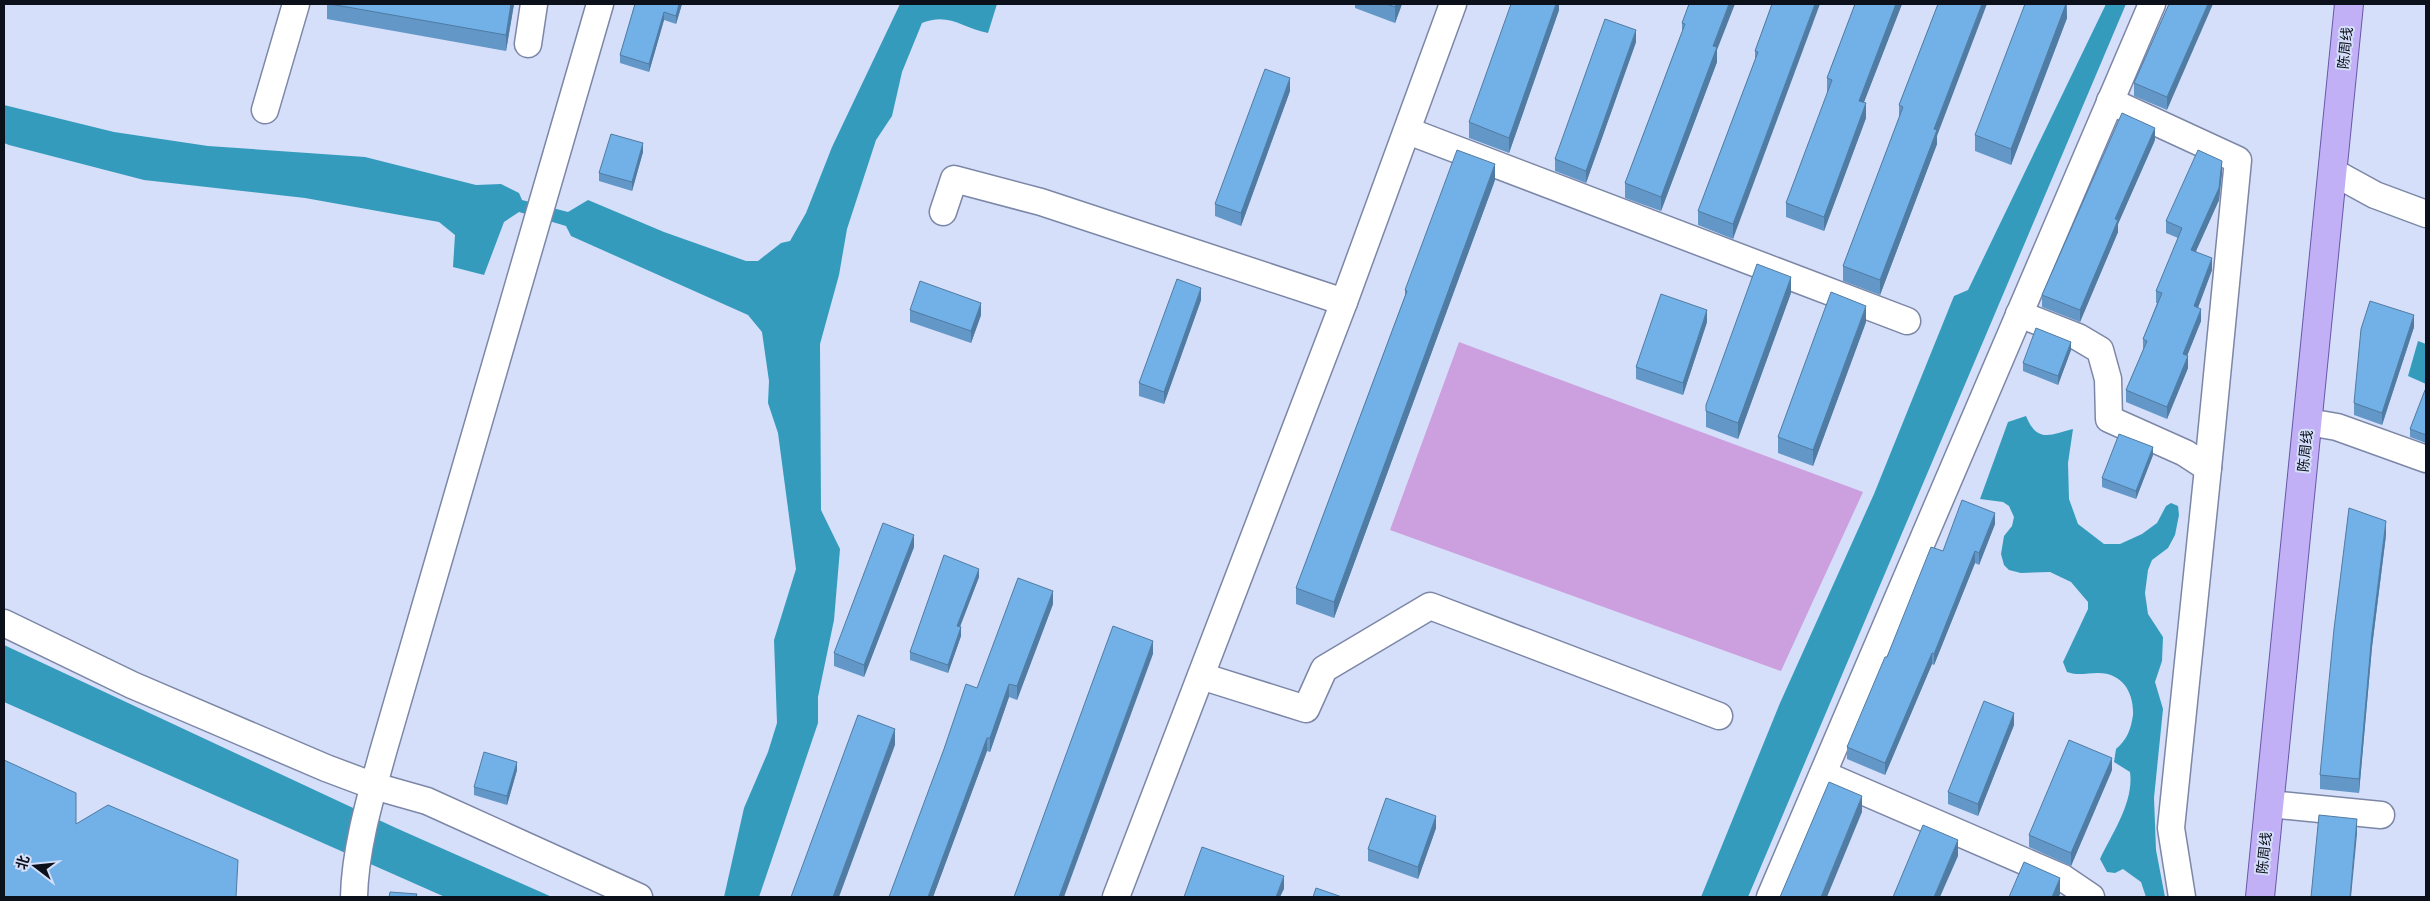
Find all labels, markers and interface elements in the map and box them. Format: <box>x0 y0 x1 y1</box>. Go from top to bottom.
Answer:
street label: 陈周线 <box>2335 26 2355 70</box>
street label: 陈周线 <box>2295 429 2315 473</box>
street label: 陈周线 <box>2254 831 2274 875</box>
north arrow <box>10 841 60 891</box>
text: 北 <box>13 853 32 871</box>

